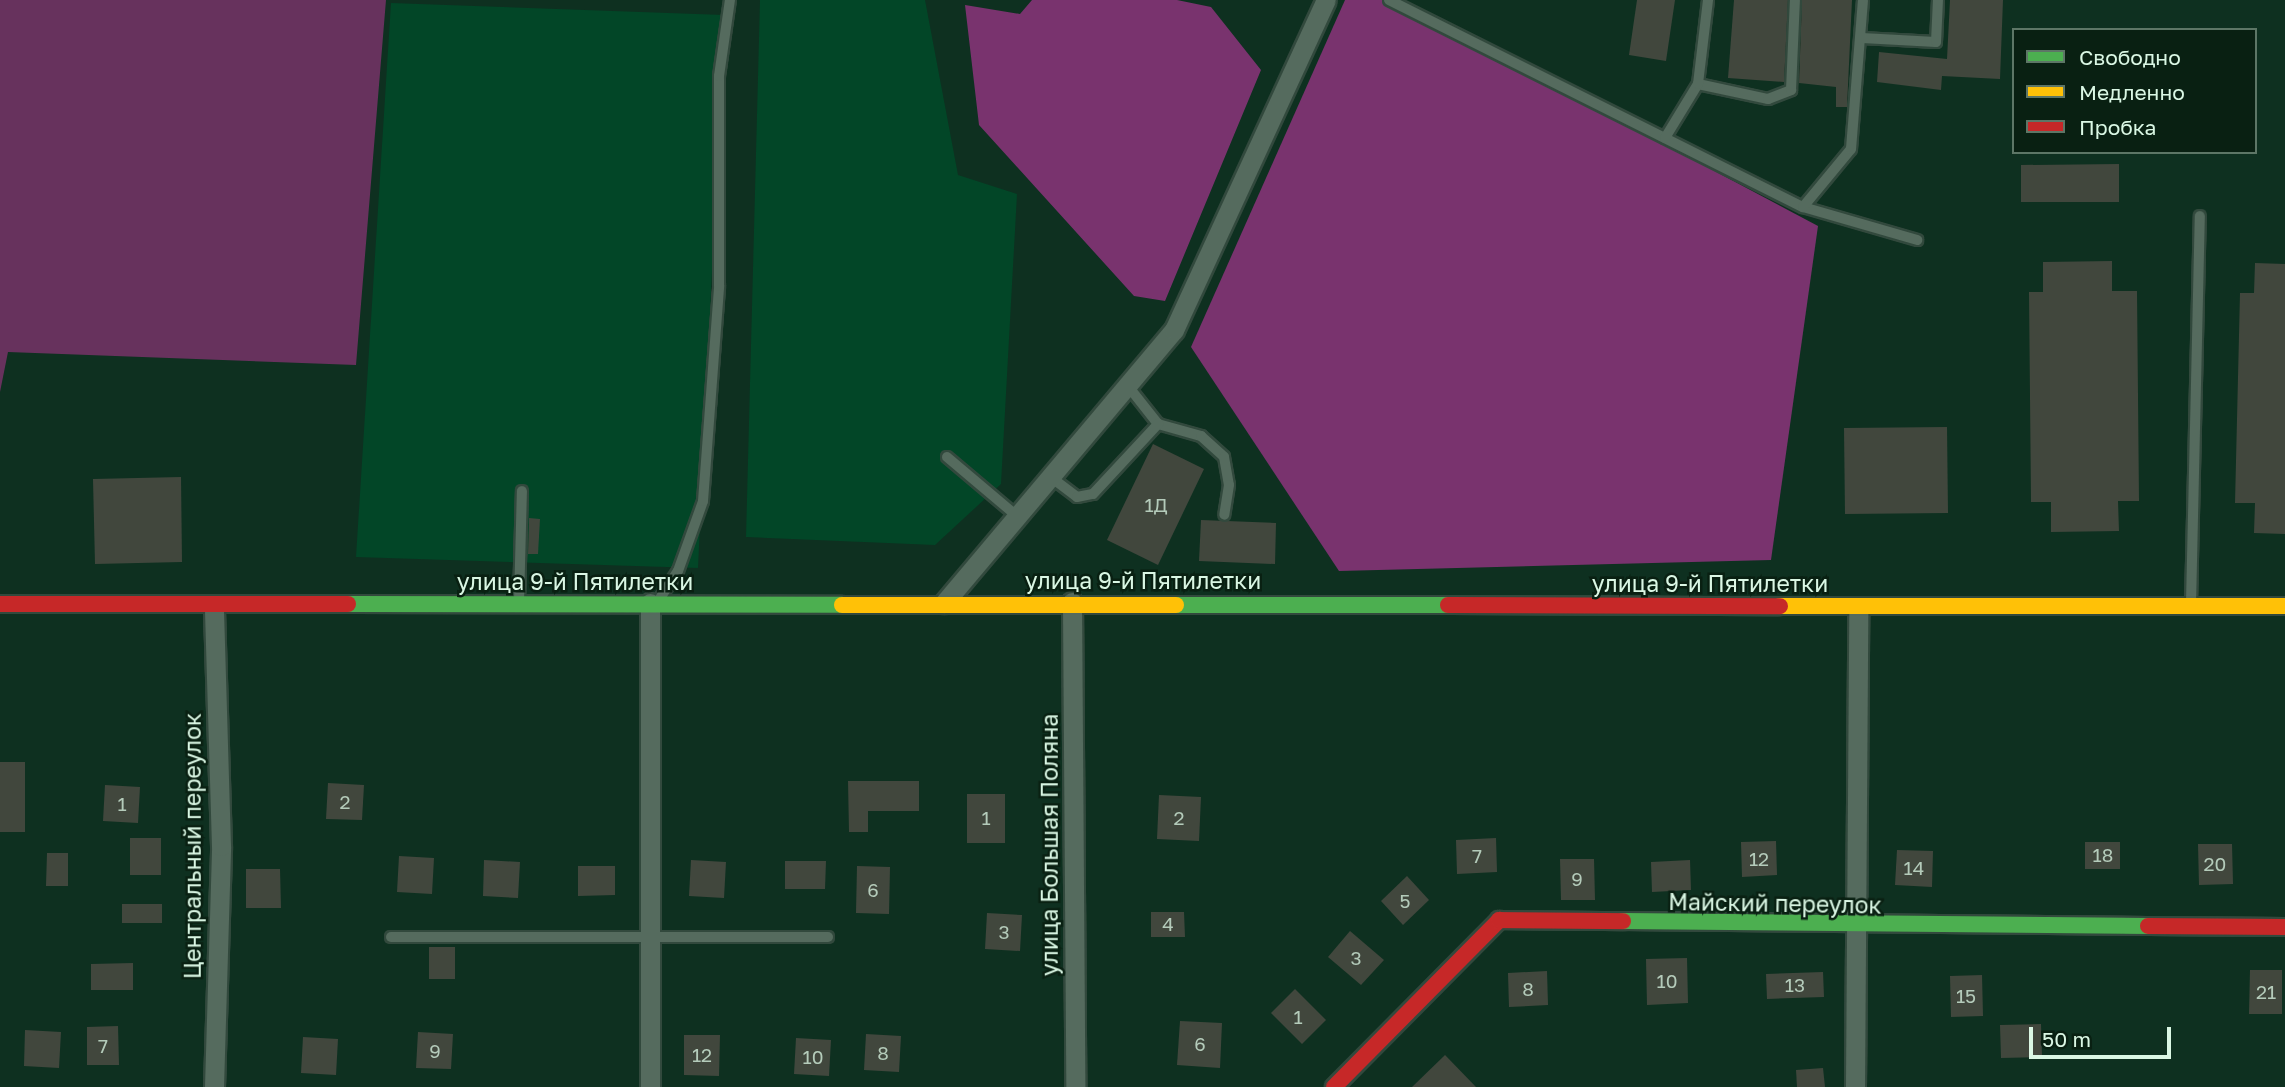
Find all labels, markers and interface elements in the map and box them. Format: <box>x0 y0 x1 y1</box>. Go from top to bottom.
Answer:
legend <box>2012 28 2257 154</box>
text: Свободно <box>2079 44 2181 70</box>
text: Медленно <box>2079 79 2185 105</box>
text: Пробка <box>2079 114 2157 140</box>
house number: 1Д <box>1144 494 1168 516</box>
street label: улица 9-й Пятилетки <box>1025 566 1261 594</box>
street label: улица 9-й Пятилетки <box>457 567 693 595</box>
street label: улица 9-й Пятилетки <box>1592 569 1828 597</box>
street label: Центральный переулок <box>178 713 206 979</box>
street label: улица Большая Поляна <box>1035 714 1063 976</box>
house number: 2 <box>339 791 351 813</box>
house number: 1 <box>117 793 127 815</box>
house number: 1 <box>981 807 991 829</box>
house number: 2 <box>1173 807 1185 829</box>
house number: 18 <box>2093 844 2113 866</box>
house number: 7 <box>1472 845 1482 867</box>
house number: 12 <box>1749 848 1769 870</box>
house number: 20 <box>2204 853 2226 875</box>
house number: 14 <box>1904 857 1924 879</box>
house number: 9 <box>1571 868 1583 890</box>
house number: 6 <box>867 879 879 901</box>
street label: Майский переулок <box>1668 887 1882 919</box>
house number: 5 <box>1399 890 1411 912</box>
house number: 4 <box>1162 913 1174 935</box>
house number: 3 <box>998 921 1010 943</box>
house number: 3 <box>1350 947 1362 969</box>
house number: 10 <box>1657 970 1677 992</box>
house number: 13 <box>1785 974 1805 996</box>
house number: 8 <box>1522 978 1534 1000</box>
house number: 21 <box>2256 981 2276 1003</box>
house number: 15 <box>1956 985 1976 1007</box>
house number: 1 <box>1293 1006 1303 1028</box>
scale bar <box>2033 1014 2175 1058</box>
text: 50 m <box>2042 1026 2091 1052</box>
house number: 6 <box>1194 1033 1206 1055</box>
house number: 7 <box>98 1035 108 1057</box>
house number: 9 <box>429 1040 441 1062</box>
house number: 8 <box>877 1042 889 1064</box>
house number: 12 <box>692 1044 712 1066</box>
house number: 10 <box>803 1046 823 1068</box>

